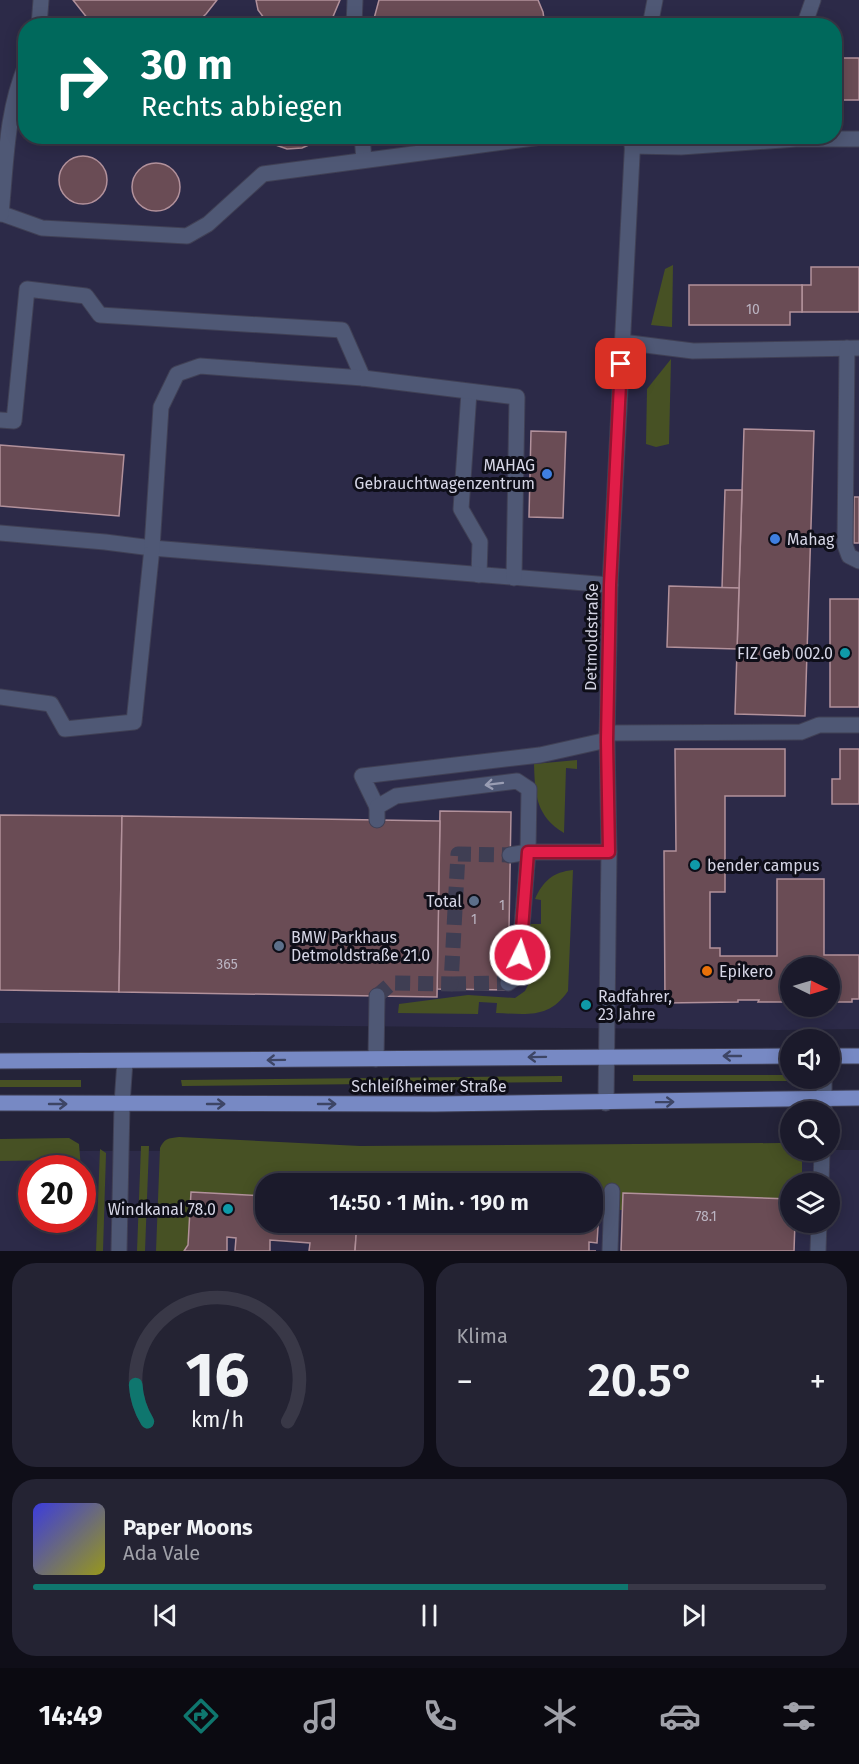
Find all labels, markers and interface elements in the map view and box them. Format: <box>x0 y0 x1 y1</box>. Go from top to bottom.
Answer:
text: 30 m <box>141 40 233 90</box>
icon: right <box>42 42 120 120</box>
text: Rechts abbiegen <box>141 91 343 123</box>
house number: 10 <box>746 301 760 318</box>
pin <box>595 338 646 389</box>
icon: arrive <box>604 347 637 380</box>
place label: MAHAG Gebrauchtwagenzentrum <box>354 456 535 493</box>
marker: MAHAG Gebrauchtwagenzentrum <box>540 467 554 481</box>
place label: Mahag <box>787 530 835 549</box>
marker: Mahag <box>768 532 782 546</box>
street label: Detmoldstraße <box>581 583 602 691</box>
place label: FIZ Geb 002.0 <box>737 644 833 663</box>
marker: FIZ Geb 002.0 <box>838 646 852 660</box>
one-way arrow <box>484 778 504 789</box>
place label: bender campus <box>707 856 820 875</box>
marker: bender campus <box>688 858 702 872</box>
place label: Total <box>426 892 462 911</box>
marker: Total <box>467 894 481 908</box>
house number: 1 <box>499 897 505 914</box>
house number: 1 <box>471 911 477 928</box>
position arrow <box>488 923 552 987</box>
place label: BMW Parkhaus Detmoldstraße 21.0 <box>291 928 430 965</box>
marker: BMW Parkhaus Detmoldstraße 21.0 <box>272 939 286 953</box>
house number: 365 <box>216 956 238 973</box>
north arrow <box>780 957 840 1017</box>
map controls <box>780 957 840 1233</box>
place label: Epikero <box>719 962 773 981</box>
marker: Epikero <box>700 964 714 978</box>
place label: Radfahrer, 23 Jahre <box>598 987 672 1024</box>
marker: Radfahrer, 23 Jahre <box>579 998 593 1012</box>
button: sound <box>780 1029 840 1089</box>
one-way arrow <box>723 1050 743 1062</box>
one-way arrow <box>528 1051 548 1063</box>
one-way arrow <box>267 1054 287 1065</box>
street label: Schleißheimer Straße <box>351 1077 507 1096</box>
one-way arrow <box>654 1096 674 1107</box>
one-way arrow <box>48 1098 68 1110</box>
one-way arrow <box>206 1098 226 1110</box>
one-way arrow <box>317 1098 337 1110</box>
button: search <box>780 1101 840 1161</box>
speed limit sign: 20 <box>18 1155 96 1233</box>
button: layers <box>780 1173 840 1233</box>
text: 14:50 · 1 Min. · 190 m <box>329 1189 529 1216</box>
place label: Windkanal 78.0 <box>108 1200 216 1219</box>
marker: Windkanal 78.0 <box>221 1202 235 1216</box>
house number: 78.1 <box>695 1208 717 1225</box>
text: Klima <box>457 1324 508 1348</box>
text: 16 <box>186 1338 250 1413</box>
text: 20.5° <box>588 1354 695 1408</box>
text: − <box>457 1362 473 1402</box>
text: + <box>810 1362 826 1402</box>
text: km/h <box>191 1407 244 1433</box>
text: Paper Moons <box>123 1514 253 1541</box>
text: Ada Vale <box>123 1541 200 1565</box>
icon: previous <box>149 1599 182 1632</box>
icon: pause <box>413 1599 446 1632</box>
icon: next <box>677 1599 710 1632</box>
icon: directions <box>180 1695 222 1737</box>
icon: music <box>300 1695 342 1737</box>
icon: phone <box>419 1695 461 1737</box>
icon: climate <box>539 1695 581 1737</box>
icon: car <box>659 1695 701 1737</box>
icon: filters <box>778 1695 820 1737</box>
text: 14:49 <box>39 1700 103 1732</box>

